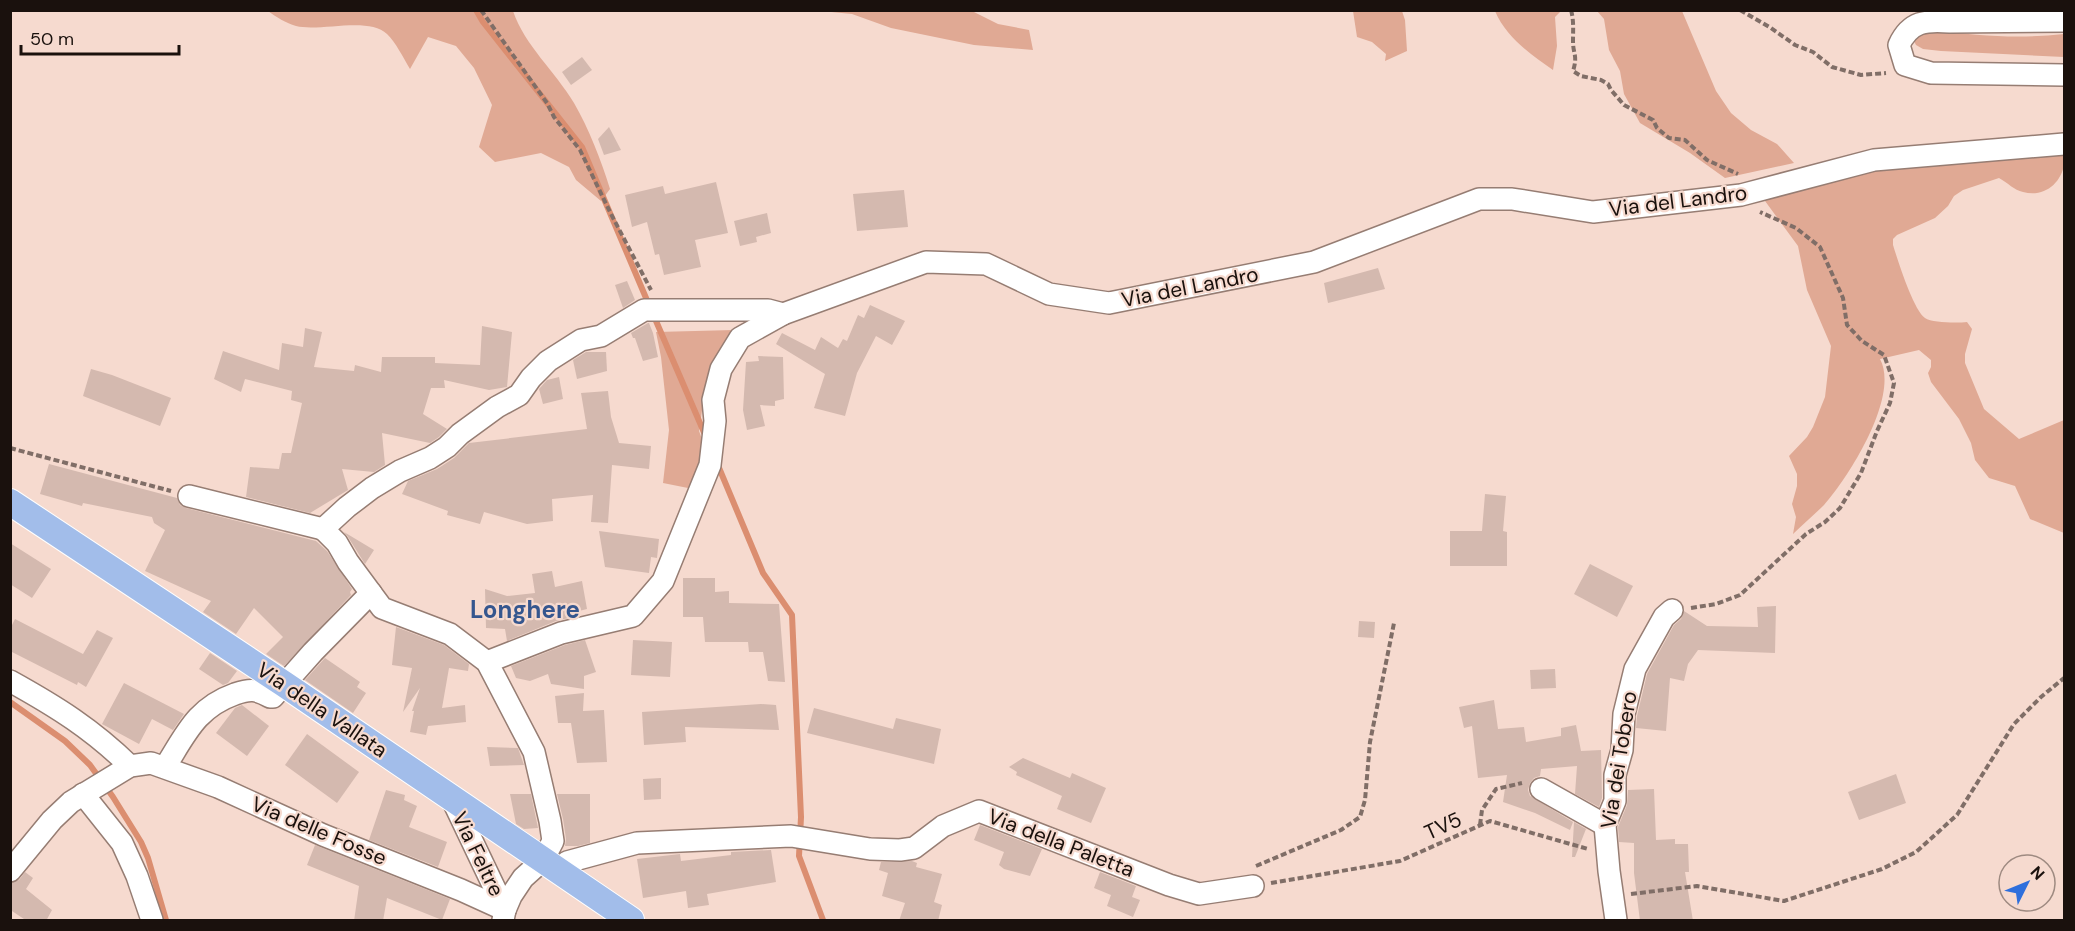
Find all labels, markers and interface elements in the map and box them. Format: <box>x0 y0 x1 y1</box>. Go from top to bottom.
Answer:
scale bar <box>21 18 178 56</box>
text: 50 m <box>30 27 74 51</box>
street label: Via del Landro <box>1607 179 1749 223</box>
street label: Via del Landro <box>1119 260 1261 314</box>
district label: Longhere <box>470 594 580 625</box>
street label: Via della Vallata <box>251 656 393 764</box>
street label: Via dei Tobero <box>1594 689 1644 831</box>
street label: Via delle Fosse <box>247 790 391 872</box>
street label: Via della Paletta <box>984 802 1138 884</box>
street label: TV5 <box>1420 805 1466 847</box>
street label: Via Feltre <box>445 807 511 901</box>
north arrow <box>1997 853 2057 913</box>
text: N <box>2026 862 2049 885</box>

